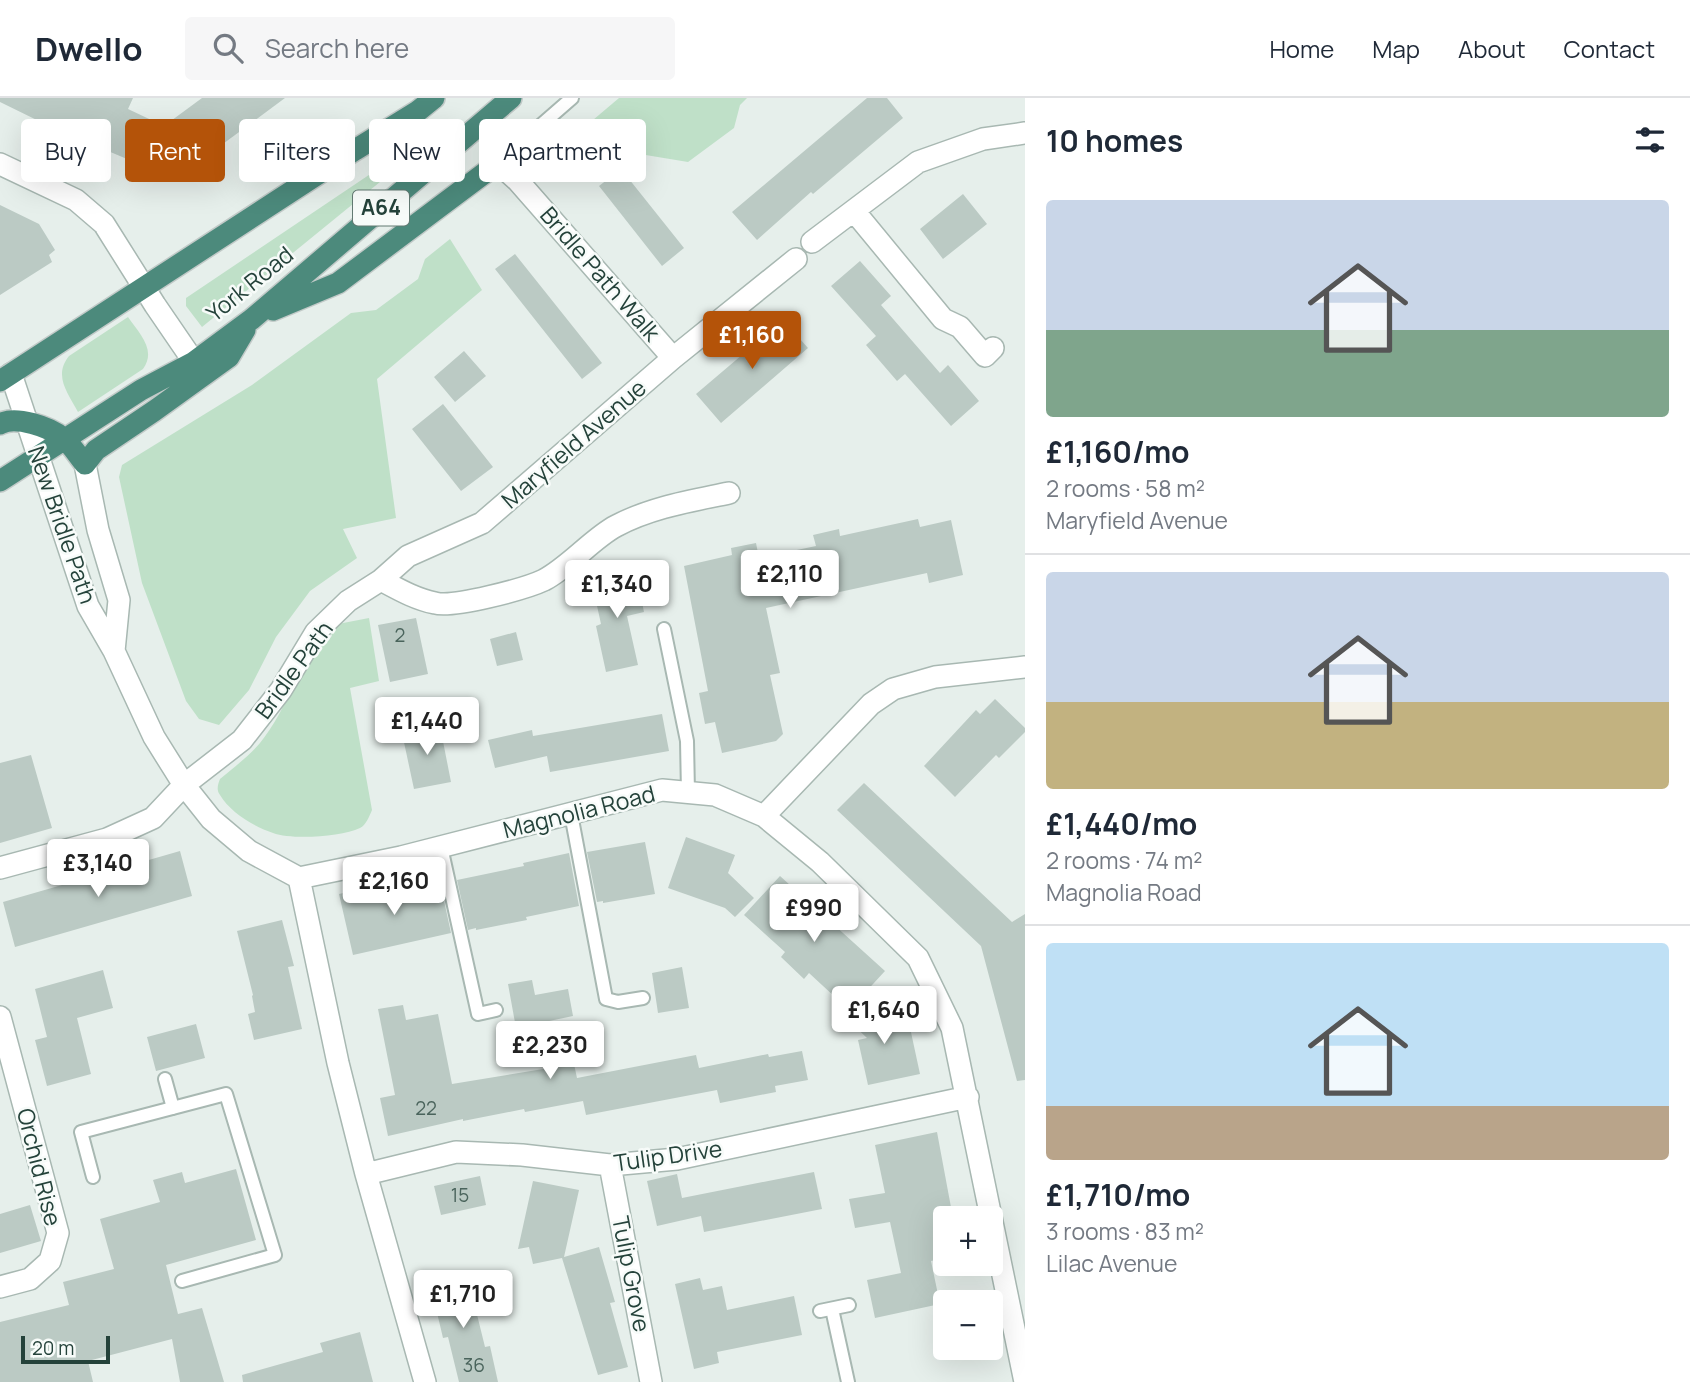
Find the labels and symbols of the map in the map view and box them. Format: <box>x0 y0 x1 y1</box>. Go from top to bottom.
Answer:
road number: A64 <box>353 190 409 226</box>
street label: Bridle Path Walk <box>533 199 668 348</box>
street label: York Road <box>199 238 300 328</box>
pin: £1,160 <box>695 312 809 371</box>
street label: Maryfield Avenue <box>494 371 653 515</box>
street label: New Bridle Path <box>21 442 105 608</box>
pin: £2,110 <box>733 550 847 610</box>
pin: £1,340 <box>560 560 674 620</box>
street label: Bridle Path <box>247 614 340 725</box>
house number: 2 <box>395 622 405 648</box>
pin: £1,440 <box>370 698 484 757</box>
street label: Magnolia Road <box>499 777 658 845</box>
pin: £3,140 <box>41 840 155 899</box>
pin: £2,160 <box>337 858 451 917</box>
pin: £990 <box>773 884 855 944</box>
pin: £1,640 <box>827 986 941 1046</box>
pin: £2,230 <box>493 1021 607 1081</box>
house number: 22 <box>415 1095 437 1121</box>
street label: Orchid Rise <box>10 1105 70 1229</box>
street label: Tulip Drive <box>612 1132 724 1178</box>
house number: 15 <box>451 1182 469 1208</box>
street label: Tulip Grove <box>605 1213 659 1334</box>
pin: £1,710 <box>406 1270 520 1330</box>
scale bar <box>21 1333 110 1365</box>
house number: 36 <box>463 1352 485 1378</box>

